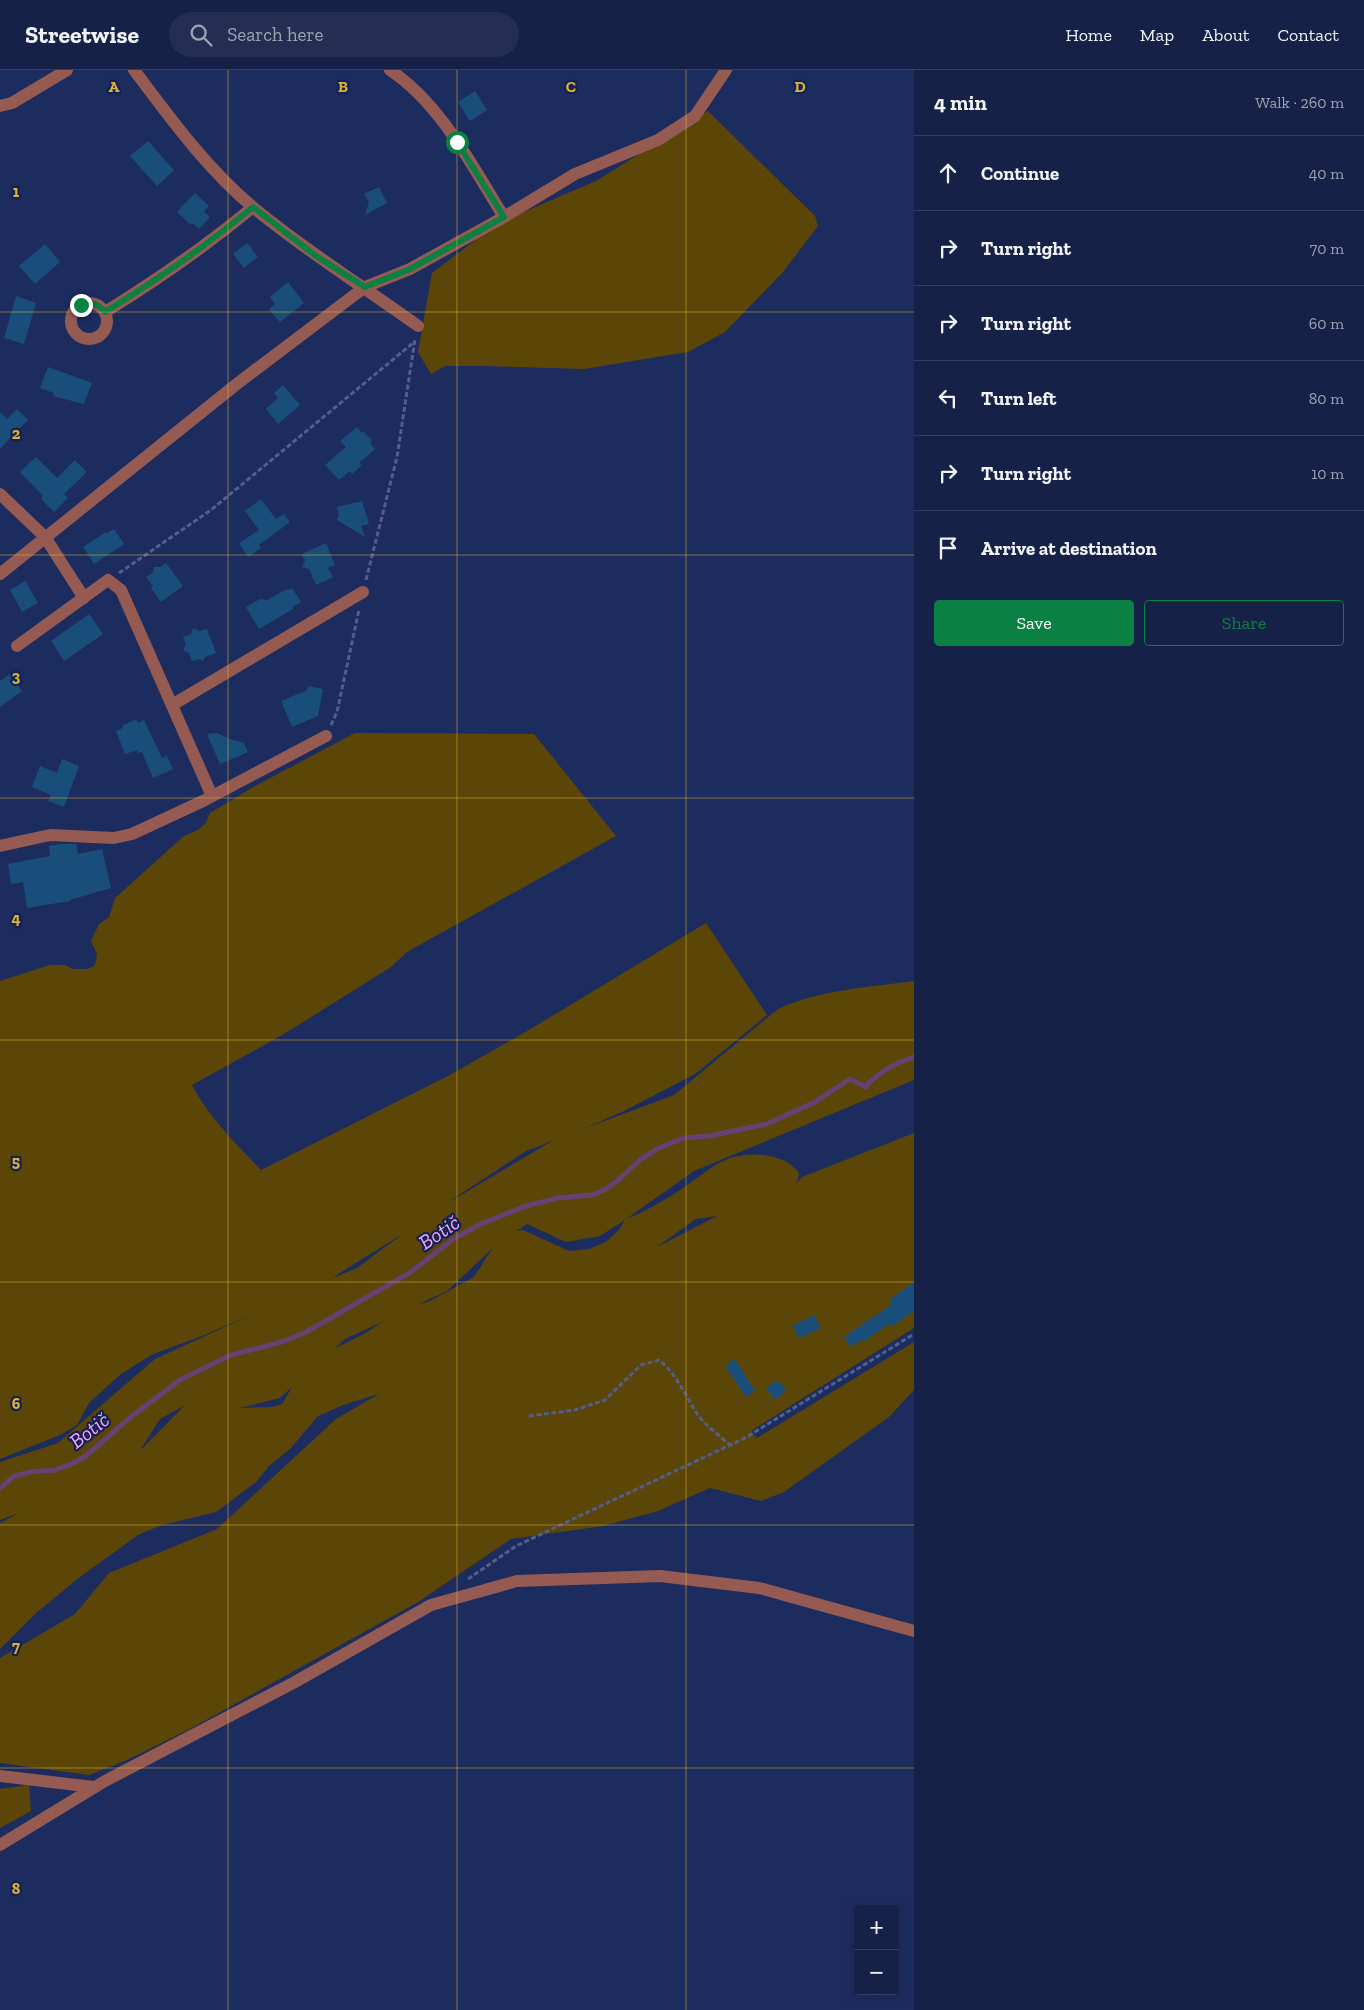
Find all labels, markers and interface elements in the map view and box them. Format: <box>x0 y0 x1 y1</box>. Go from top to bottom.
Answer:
search box <box>169 12 519 57</box>
text: Streetwise <box>25 20 139 49</box>
icon: search <box>187 21 215 49</box>
text: Search here <box>227 23 323 46</box>
text: Home <box>1065 24 1112 46</box>
text: Map <box>1140 24 1174 46</box>
text: About <box>1202 24 1249 46</box>
text: Contact <box>1277 24 1339 46</box>
text: A <box>109 77 120 96</box>
text: B <box>338 77 348 96</box>
text: C <box>566 77 576 96</box>
text: D <box>794 77 806 96</box>
text: 4 min <box>934 90 987 115</box>
text: Walk · 260 m <box>1255 93 1344 112</box>
route start <box>446 131 469 154</box>
icon: ahead <box>934 159 962 187</box>
text: Continue <box>981 162 1059 185</box>
text: 40 m <box>1309 164 1344 183</box>
text: 1 <box>13 182 20 201</box>
icon: right <box>934 234 962 262</box>
text: Turn right <box>981 237 1071 260</box>
text: 70 m <box>1310 239 1344 258</box>
route end <box>70 294 93 317</box>
icon: right <box>934 309 962 337</box>
text: Turn right <box>981 312 1071 335</box>
text: 60 m <box>1309 314 1344 333</box>
icon: left <box>934 384 962 412</box>
text: Turn left <box>981 387 1056 410</box>
text: 80 m <box>1309 389 1344 408</box>
text: 2 <box>12 424 21 443</box>
icon: right <box>934 459 962 487</box>
text: Turn right <box>981 462 1071 485</box>
text: 10 m <box>1311 464 1344 483</box>
icon: arrive <box>934 534 962 562</box>
text: Arrive at destination <box>981 537 1157 560</box>
button: Save <box>934 600 1134 646</box>
button: Share <box>1144 600 1344 646</box>
text: 3 <box>12 667 21 686</box>
text: 4 <box>11 909 21 928</box>
text: 5 <box>12 1152 20 1171</box>
water label: Botič <box>414 1209 464 1255</box>
text: 6 <box>12 1394 21 1413</box>
water label: Botič <box>64 1407 114 1453</box>
text: 7 <box>12 1637 20 1656</box>
text: 8 <box>12 1879 21 1898</box>
map controls <box>854 1905 899 1995</box>
button: + <box>854 1905 899 1950</box>
button: − <box>854 1950 899 1995</box>

